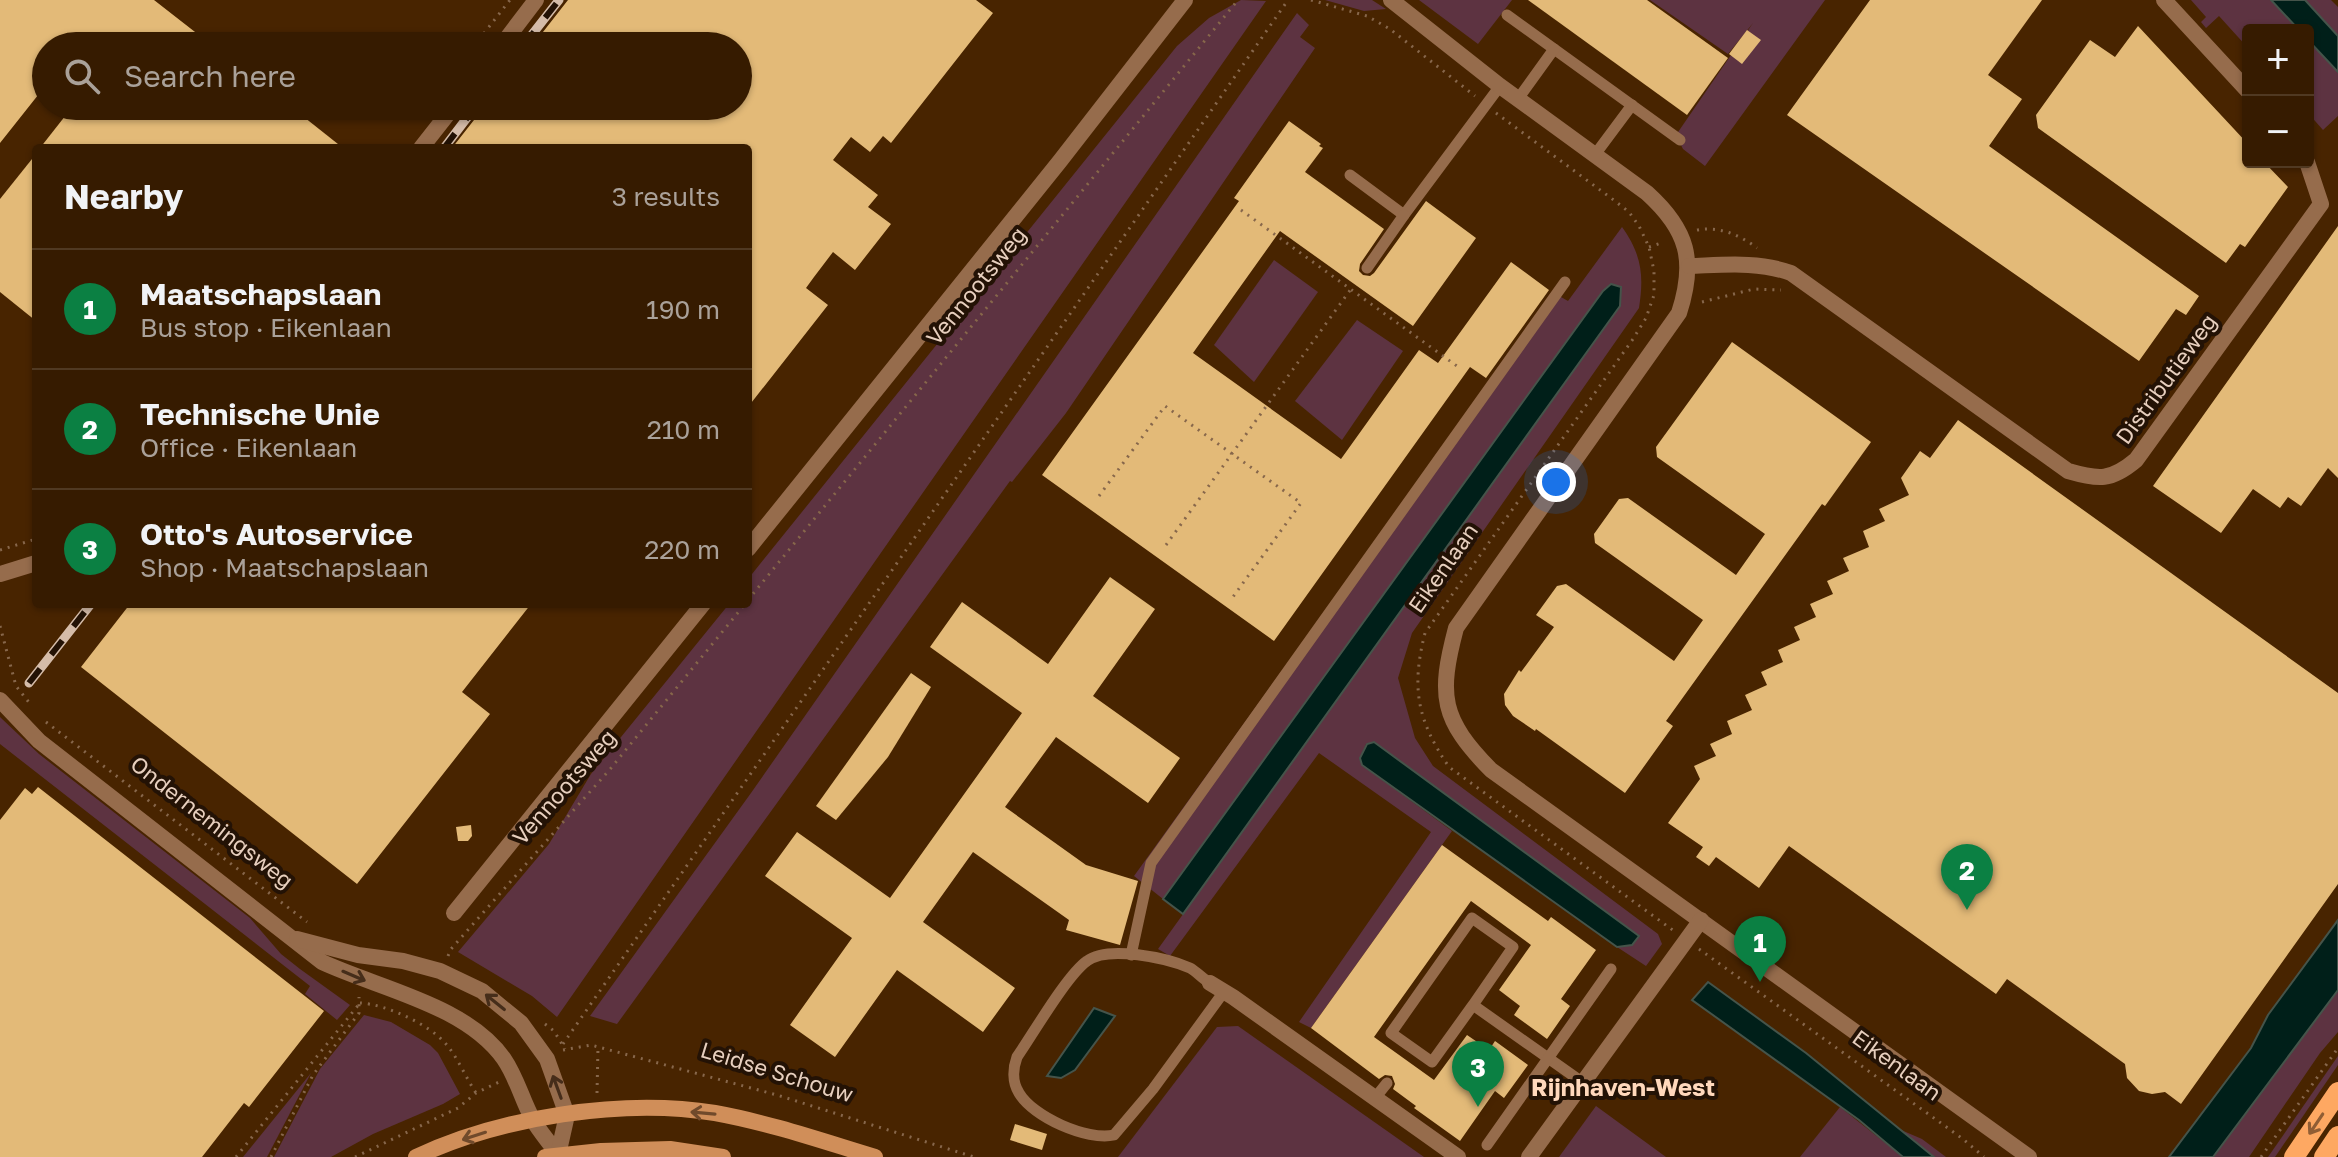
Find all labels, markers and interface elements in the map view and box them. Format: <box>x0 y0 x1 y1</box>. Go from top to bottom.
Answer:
map controls <box>2242 24 2314 168</box>
button: + <box>2242 24 2314 96</box>
search box <box>32 32 752 120</box>
icon: search <box>60 54 104 98</box>
text: Search here <box>124 58 296 94</box>
button: − <box>2242 96 2314 168</box>
text: Nearby <box>64 176 184 216</box>
text: 3 results <box>612 181 720 212</box>
street label: Vennootsweg <box>920 221 1031 350</box>
text: Maatschapslaan <box>140 276 381 312</box>
text: 1 <box>83 294 97 325</box>
text: 190 m <box>646 294 720 325</box>
street label: Distributieweg <box>2109 308 2222 449</box>
text: Bus stop · Eikenlaan <box>140 312 392 343</box>
text: Technische Unie <box>140 396 380 432</box>
text: 2 <box>82 414 98 445</box>
text: 210 m <box>647 414 720 445</box>
text: Office · Eikenlaan <box>140 432 357 463</box>
your location <box>1536 462 1576 502</box>
text: Otto's Autoservice <box>140 516 413 552</box>
street label: Eikenlaan <box>1402 518 1483 618</box>
text: 3 <box>82 534 98 565</box>
text: 220 m <box>644 534 720 565</box>
text: Shop · Maatschapslaan <box>140 552 429 583</box>
street label: Vennootsweg <box>506 723 621 850</box>
street label: Ondernemingsweg <box>126 750 299 893</box>
pin: 2 <box>1941 844 1993 910</box>
pin: 1 <box>1734 916 1786 982</box>
one-way arrow <box>341 970 366 985</box>
one-way arrow <box>485 993 506 1011</box>
street label: Eikenlaan <box>1848 1023 1947 1106</box>
street label: Leidse Schouw <box>697 1035 857 1108</box>
pin: 3 <box>1452 1041 1504 1107</box>
district label: Rijnhaven-West <box>1531 1072 1715 1101</box>
one-way arrow <box>549 1075 563 1100</box>
one-way arrow <box>690 1105 717 1120</box>
one-way arrow <box>2308 1113 2324 1135</box>
one-way arrow <box>462 1130 487 1144</box>

